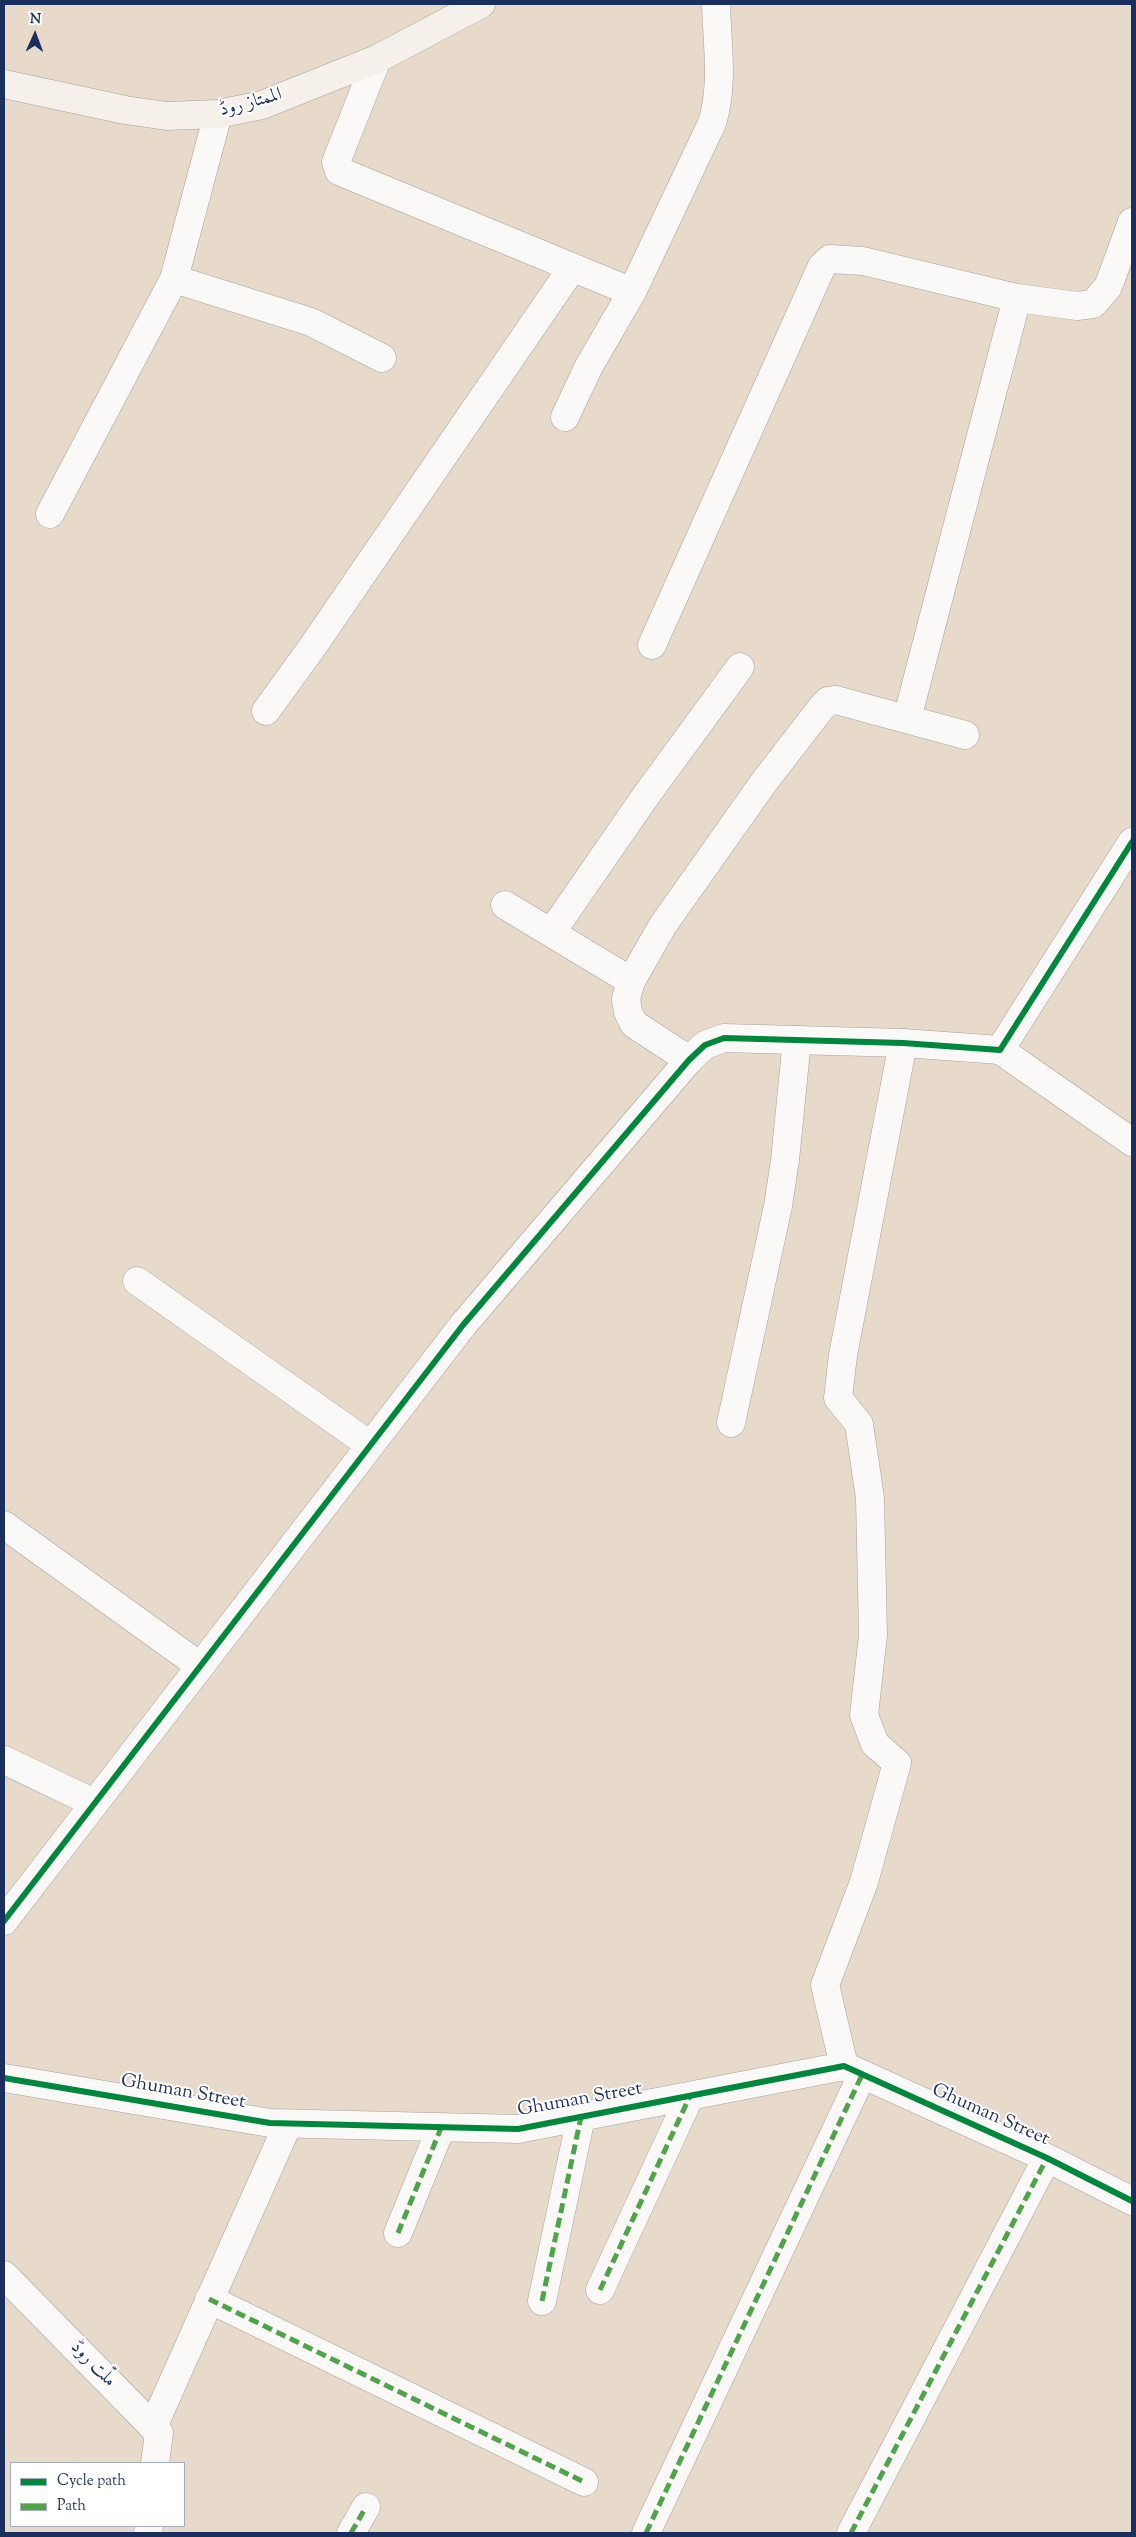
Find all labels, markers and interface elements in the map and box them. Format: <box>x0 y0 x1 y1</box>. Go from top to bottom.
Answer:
north arrow <box>10 10 60 60</box>
text: N <box>30 10 41 30</box>
street label: الممتاز روڈ <box>217 85 285 123</box>
street label: Ghuman Street <box>119 2071 247 2115</box>
street label: Ghuman Street <box>516 2079 644 2123</box>
street label: Ghuman Street <box>928 2080 1052 2152</box>
street label: ملّت روڈ <box>64 2337 120 2393</box>
legend <box>10 2462 185 2527</box>
text: Cycle path <box>57 2471 126 2492</box>
text: Path <box>57 2496 86 2517</box>

